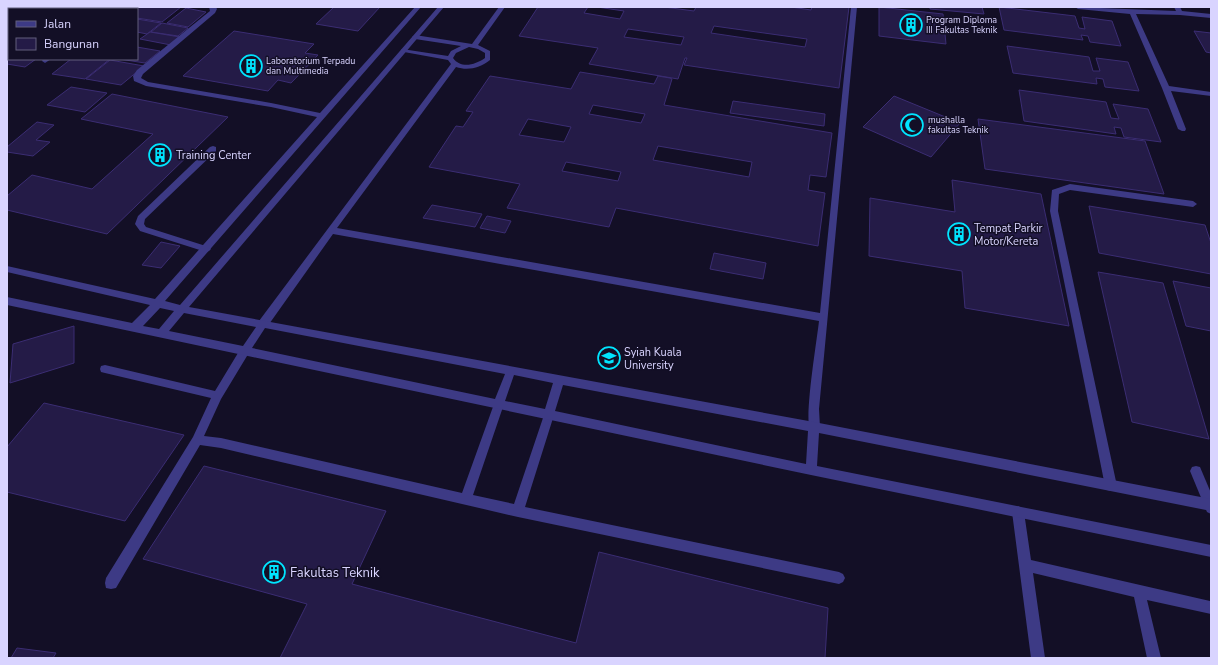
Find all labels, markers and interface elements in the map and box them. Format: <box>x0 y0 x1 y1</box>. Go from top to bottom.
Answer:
legend <box>8 8 138 60</box>
building icon: Program Diploma III Fakultas Teknik <box>898 12 924 38</box>
place label: Program Diploma III Fakultas Teknik <box>926 14 998 36</box>
text: Jalan <box>43 16 71 32</box>
text: Bangunan <box>44 36 99 52</box>
building icon: Laboratorium Terpadu dan Multimedia <box>238 53 264 79</box>
place label: Laboratorium Terpadu dan Multimedia <box>266 55 355 77</box>
mosque icon: mushalla fakultas Teknik <box>899 112 925 138</box>
place label: mushalla fakultas Teknik <box>928 114 989 136</box>
building icon: Training Center <box>147 142 173 168</box>
place label: Training Center <box>176 148 251 163</box>
building icon: Tempat Parkir Motor/Kereta <box>946 221 972 247</box>
place label: Tempat Parkir Motor/Kereta <box>974 221 1042 249</box>
school or university icon: Syiah Kuala University <box>596 345 622 371</box>
place label: Syiah Kuala University <box>624 345 682 373</box>
building icon: Fakultas Teknik <box>261 559 287 585</box>
place label: Fakultas Teknik <box>290 564 380 582</box>

